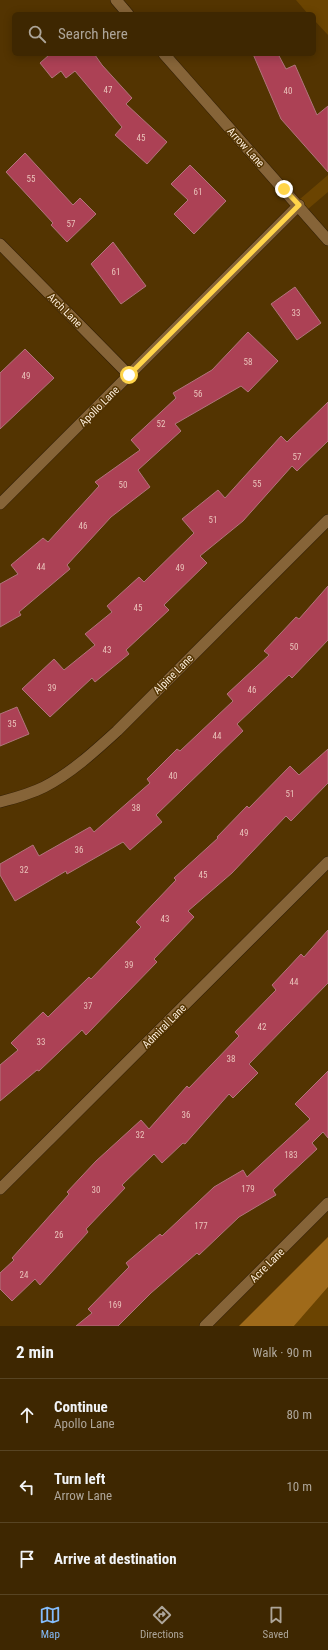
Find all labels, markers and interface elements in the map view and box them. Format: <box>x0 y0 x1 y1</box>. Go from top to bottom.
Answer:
search box <box>12 12 316 56</box>
icon: search <box>26 23 48 45</box>
text: Search here <box>58 25 128 43</box>
house number: 47 <box>104 85 113 95</box>
house number: 40 <box>284 86 292 96</box>
street label: Arrow Lane <box>224 125 267 170</box>
house number: 45 <box>137 133 146 143</box>
house number: 55 <box>27 174 36 184</box>
route end <box>275 180 293 198</box>
house number: 61 <box>194 187 202 197</box>
house number: 57 <box>67 219 76 229</box>
house number: 61 <box>112 267 120 277</box>
street label: Arch Lane <box>45 290 85 330</box>
house number: 33 <box>292 308 300 318</box>
house number: 58 <box>244 357 252 367</box>
route start <box>120 366 138 384</box>
house number: 49 <box>22 371 30 381</box>
street label: Apollo Lane <box>77 384 122 429</box>
house number: 56 <box>194 389 202 399</box>
house number: 52 <box>157 419 166 429</box>
house number: 57 <box>293 452 302 462</box>
house number: 55 <box>253 479 262 489</box>
house number: 50 <box>119 480 127 490</box>
house number: 51 <box>209 515 217 525</box>
house number: 46 <box>79 521 87 531</box>
house number: 44 <box>37 562 46 572</box>
house number: 49 <box>176 563 184 573</box>
house number: 45 <box>134 603 143 613</box>
house number: 50 <box>290 642 298 652</box>
house number: 43 <box>103 645 111 655</box>
street label: Alpine Lane <box>151 652 196 697</box>
house number: 39 <box>48 683 56 693</box>
house number: 46 <box>248 685 256 695</box>
house number: 35 <box>8 719 17 729</box>
house number: 44 <box>213 731 222 741</box>
house number: 40 <box>169 771 177 781</box>
house number: 51 <box>286 789 294 799</box>
house number: 38 <box>132 803 140 813</box>
house number: 49 <box>240 828 248 838</box>
house number: 36 <box>75 845 83 855</box>
house number: 32 <box>20 865 29 875</box>
house number: 45 <box>199 870 208 880</box>
house number: 43 <box>161 914 169 924</box>
house number: 39 <box>125 960 133 970</box>
house number: 44 <box>290 977 299 987</box>
house number: 37 <box>84 1001 93 1011</box>
street label: Admiral Lane <box>140 1002 189 1051</box>
house number: 42 <box>258 1022 267 1032</box>
house number: 33 <box>37 1037 45 1047</box>
house number: 38 <box>227 1054 235 1064</box>
house number: 36 <box>182 1110 190 1120</box>
house number: 32 <box>136 1130 145 1140</box>
house number: 183 <box>284 1150 298 1160</box>
house number: 179 <box>241 1184 255 1194</box>
house number: 30 <box>92 1185 100 1195</box>
house number: 177 <box>194 1221 208 1231</box>
house number: 26 <box>55 1230 63 1240</box>
street label: Acre Lane <box>247 1245 287 1285</box>
house number: 24 <box>20 1270 29 1280</box>
house number: 169 <box>108 1300 122 1310</box>
text: 2 min <box>16 1342 54 1362</box>
text: Walk · 90 m <box>252 1345 312 1360</box>
text: Continue <box>54 1398 108 1416</box>
icon: ahead <box>16 1404 38 1426</box>
text: 80 m <box>286 1407 312 1422</box>
text: Apollo Lane <box>54 1416 115 1431</box>
text: Turn left <box>54 1470 105 1488</box>
icon: left <box>16 1476 38 1498</box>
text: 10 m <box>286 1479 312 1494</box>
text: Arrow Lane <box>54 1488 112 1503</box>
icon: arrive <box>16 1548 38 1570</box>
text: Arrive at destination <box>54 1550 177 1568</box>
tab: Map <box>39 1604 61 1641</box>
tab: Directions <box>140 1604 184 1641</box>
tab: Saved <box>263 1604 289 1641</box>

